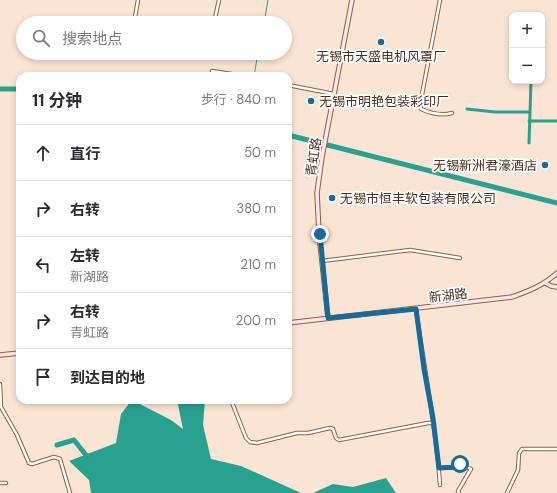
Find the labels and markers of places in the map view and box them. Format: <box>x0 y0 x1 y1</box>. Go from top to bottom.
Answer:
marker: 无锡市天盛电机风罩厂 <box>376 37 386 47</box>
place label: 无锡市天盛电机风罩厂 <box>316 48 446 65</box>
place label: 无锡市明艳包装彩印厂 <box>319 93 449 110</box>
marker: 无锡市明艳包装彩印厂 <box>306 96 316 106</box>
place label: 无锡新洲君濠酒店 <box>433 157 537 174</box>
marker: 无锡新洲君濠酒店 <box>540 160 550 170</box>
place label: 无锡市恒丰软包装有限公司 <box>340 190 496 207</box>
marker: 无锡市恒丰软包装有限公司 <box>327 193 337 203</box>

